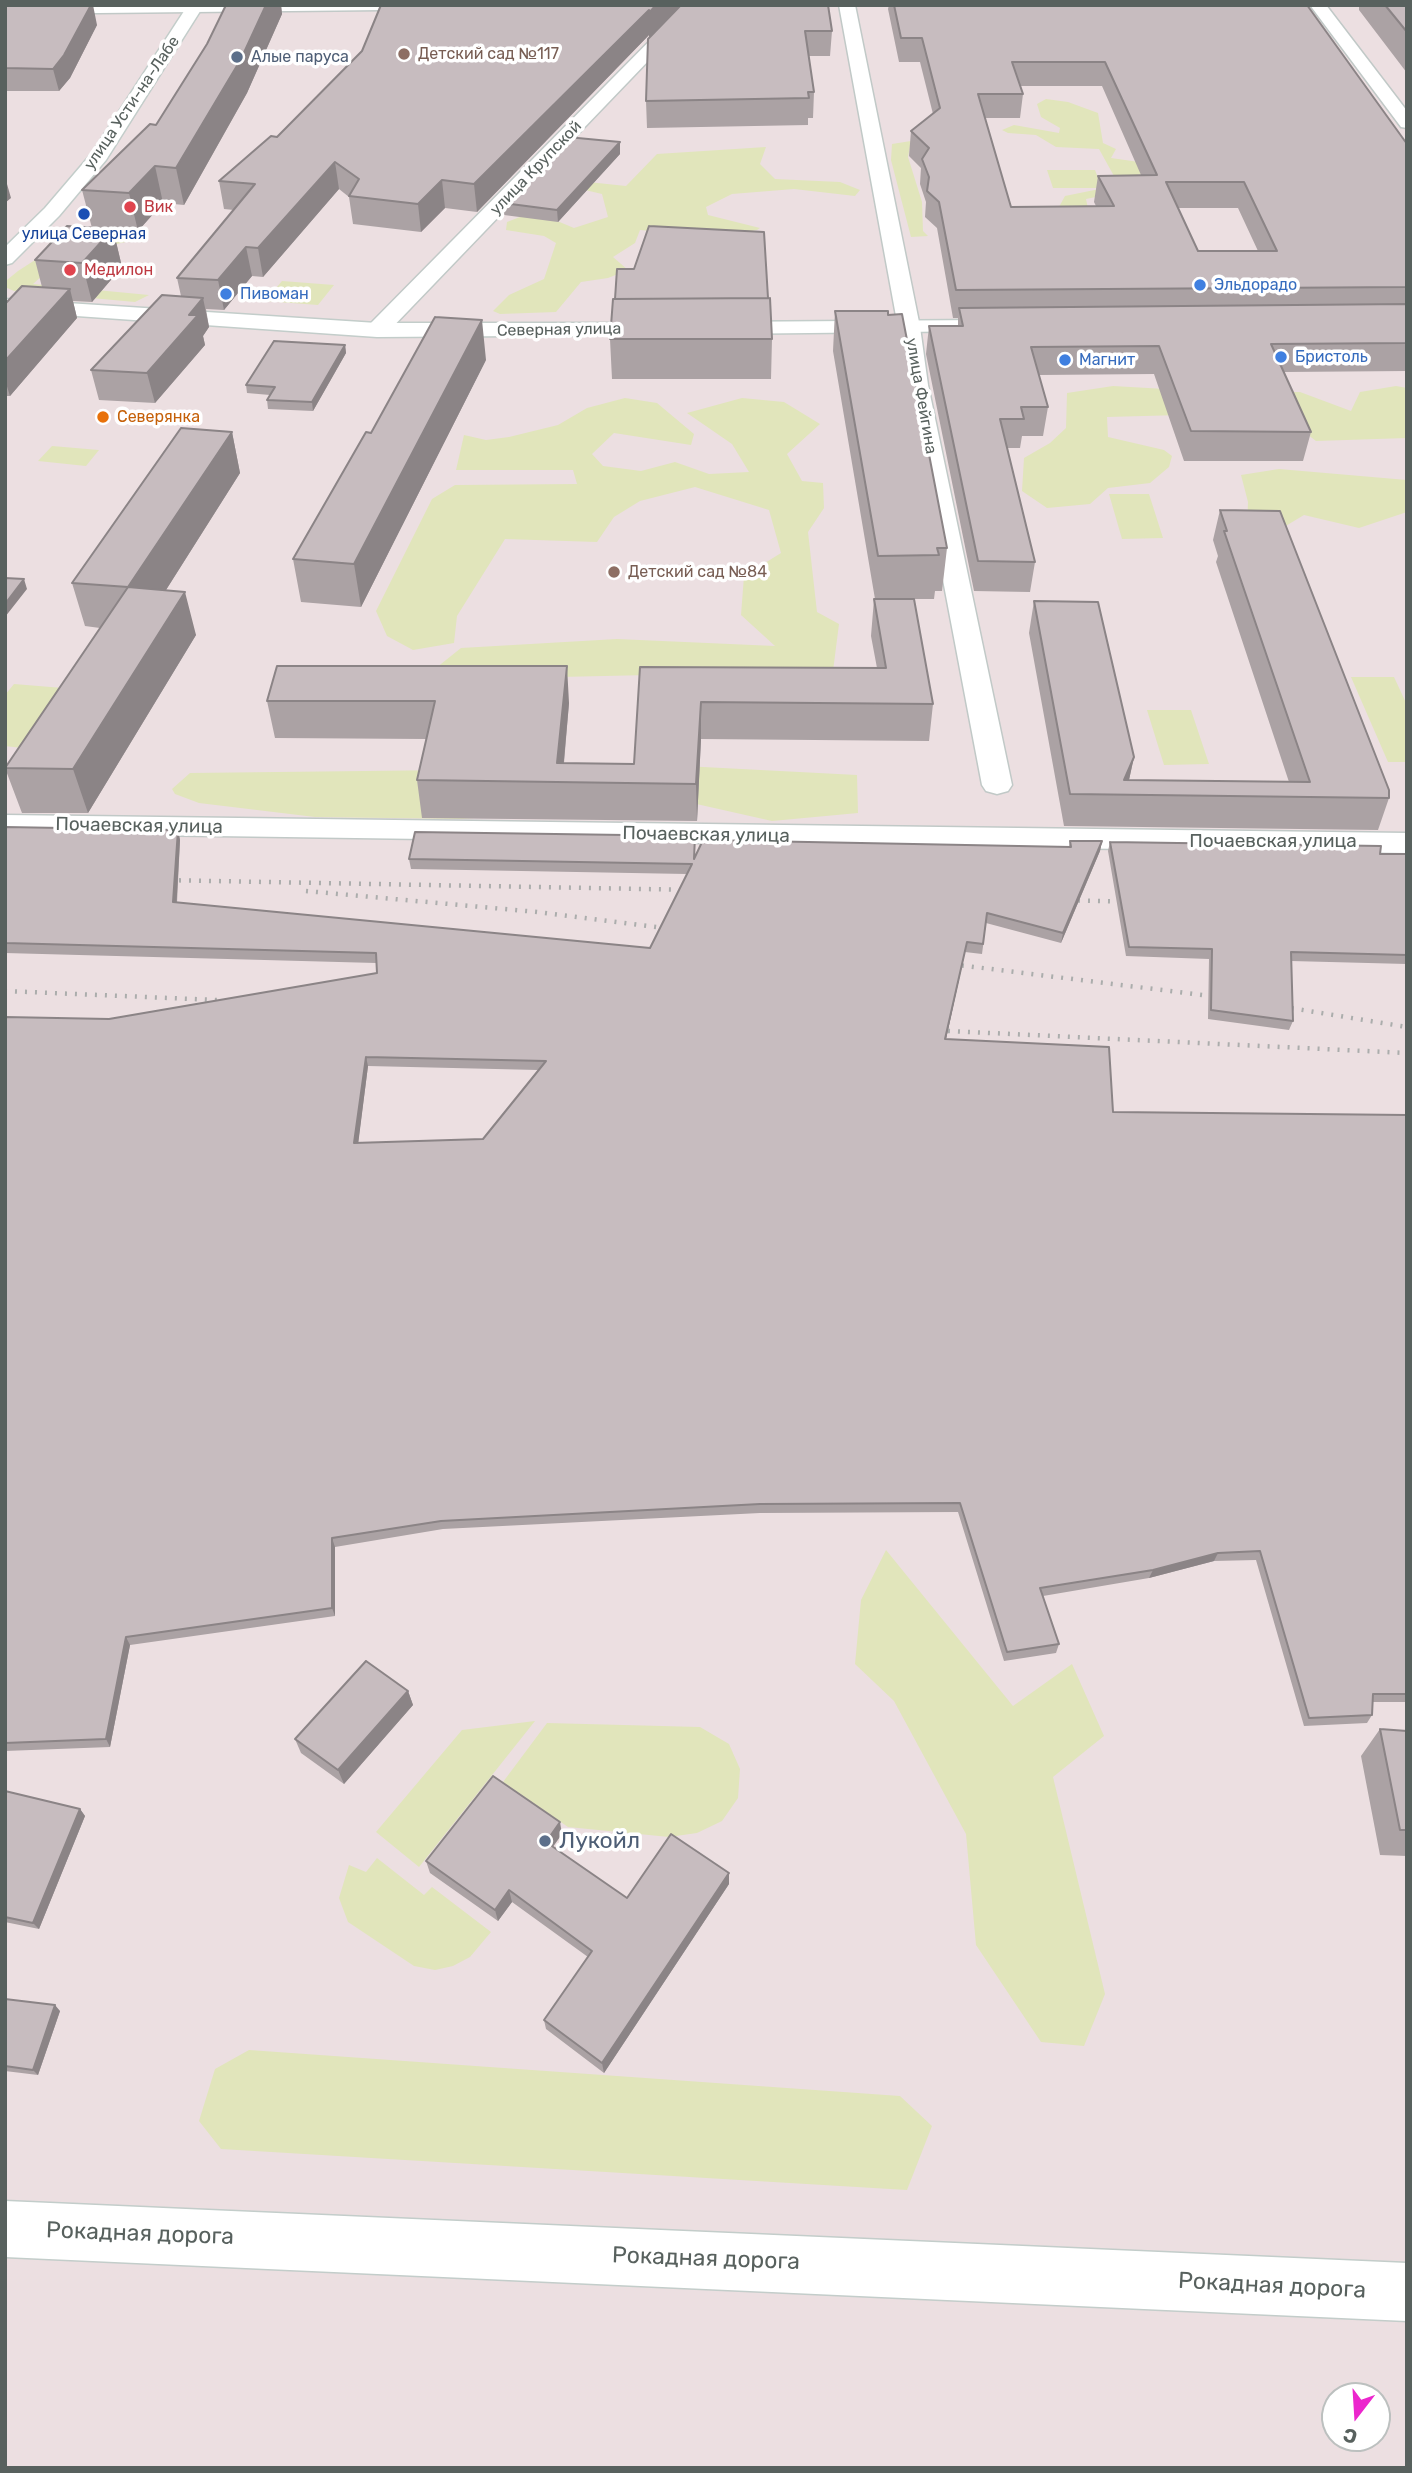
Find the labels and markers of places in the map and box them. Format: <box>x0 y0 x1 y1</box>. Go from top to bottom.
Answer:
place label: Детский сад №117 <box>418 44 559 64</box>
marker: Детский сад №117 <box>396 46 412 62</box>
place label: Алые паруса <box>251 47 349 67</box>
marker: Алые паруса <box>229 49 245 65</box>
place label: Вик <box>144 197 173 217</box>
marker: Вик <box>122 199 138 215</box>
marker: улица Северная <box>76 206 92 222</box>
place label: улица Северная <box>22 224 146 244</box>
place label: Медилон <box>84 260 153 280</box>
marker: Медилон <box>62 262 78 278</box>
place label: Эльдорадо <box>1214 275 1297 295</box>
marker: Эльдорадо <box>1192 277 1208 293</box>
place label: Пивоман <box>240 284 309 304</box>
marker: Пивоман <box>218 286 234 302</box>
place label: Бристоль <box>1295 347 1368 367</box>
marker: Бристоль <box>1273 349 1289 365</box>
place label: Магнит <box>1079 350 1135 370</box>
marker: Магнит <box>1057 352 1073 368</box>
place label: Северянка <box>117 407 200 427</box>
marker: Северянка <box>95 409 111 425</box>
place label: Детский сад №84 <box>628 562 767 582</box>
marker: Детский сад №84 <box>606 564 622 580</box>
place label: Лукойл <box>559 1827 640 1855</box>
marker: Лукойл <box>537 1833 553 1849</box>

